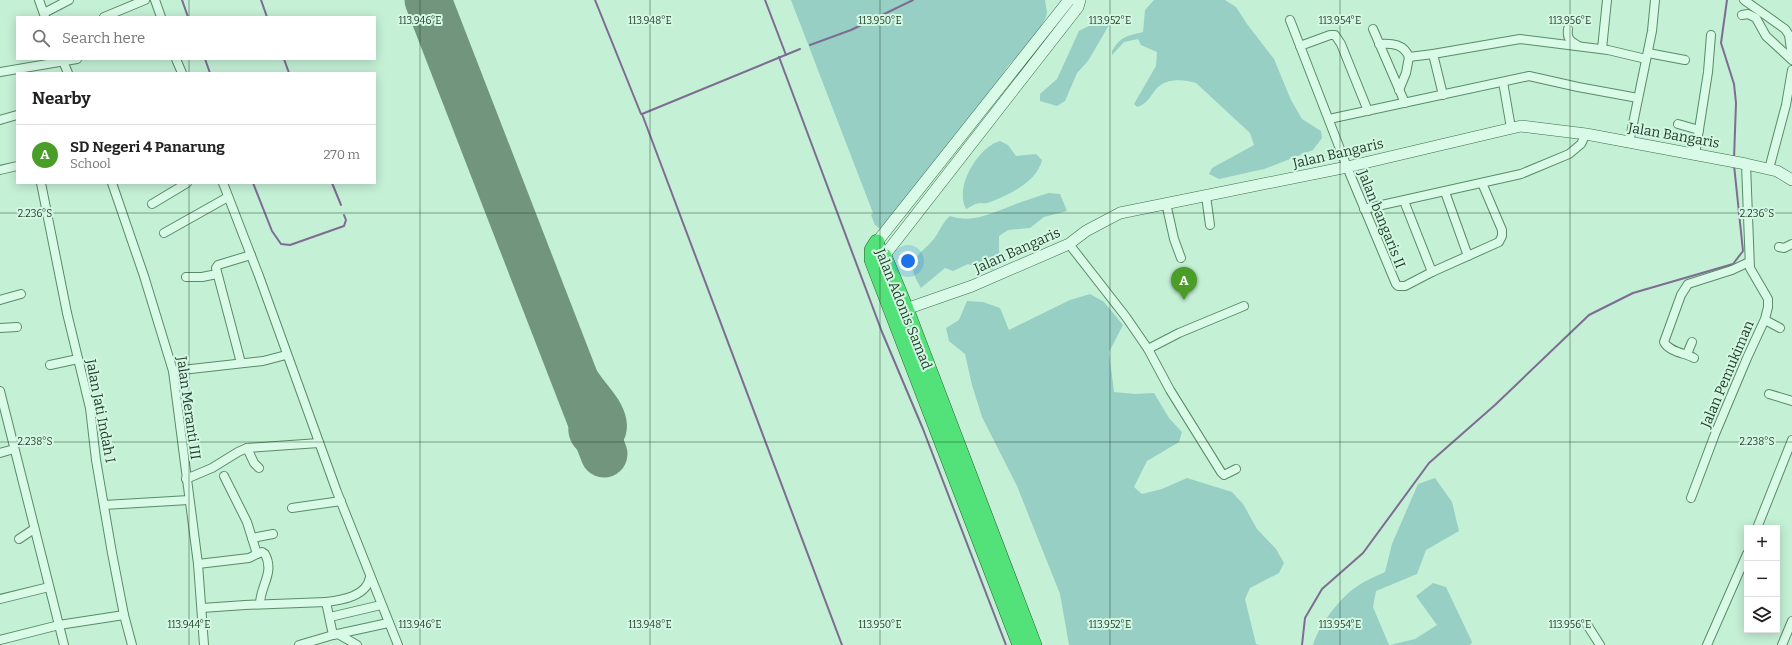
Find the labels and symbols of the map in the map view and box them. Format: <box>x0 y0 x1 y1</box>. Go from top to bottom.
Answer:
text: 113.946°E <box>398 15 442 27</box>
text: 113.948°E <box>628 15 672 27</box>
text: 113.950°E <box>858 15 902 27</box>
text: 113.952°E <box>1089 15 1131 27</box>
text: 113.954°E <box>1319 15 1361 27</box>
text: 113.956°E <box>1549 15 1591 27</box>
street label: Jalan Bangaris <box>1626 119 1721 152</box>
street label: Jalan Bangaris <box>1290 135 1385 172</box>
street label: Jalan bangaris II <box>1354 167 1409 271</box>
text: 2.236°S <box>18 208 52 220</box>
text: 2.236°S <box>1740 208 1774 220</box>
street label: Jalan Bangaris <box>971 224 1063 277</box>
street label: Jalan Adonis Samad <box>871 245 936 372</box>
your location <box>898 251 918 271</box>
pin: A <box>1171 267 1197 300</box>
street label: Jalan Pemukiman <box>1697 318 1758 431</box>
street label: Jalan Meranti III <box>173 354 204 461</box>
street label: Jalan Jati Indah I <box>82 357 119 464</box>
text: 2.238°S <box>17 436 53 448</box>
text: 2.238°S <box>1739 436 1775 448</box>
text: 113.944°E <box>167 619 211 631</box>
text: 113.946°E <box>398 619 442 631</box>
text: 113.948°E <box>628 619 672 631</box>
text: 113.950°E <box>858 619 902 631</box>
text: 113.952°E <box>1089 619 1131 631</box>
text: 113.954°E <box>1319 619 1361 631</box>
text: 113.956°E <box>1549 619 1591 631</box>

